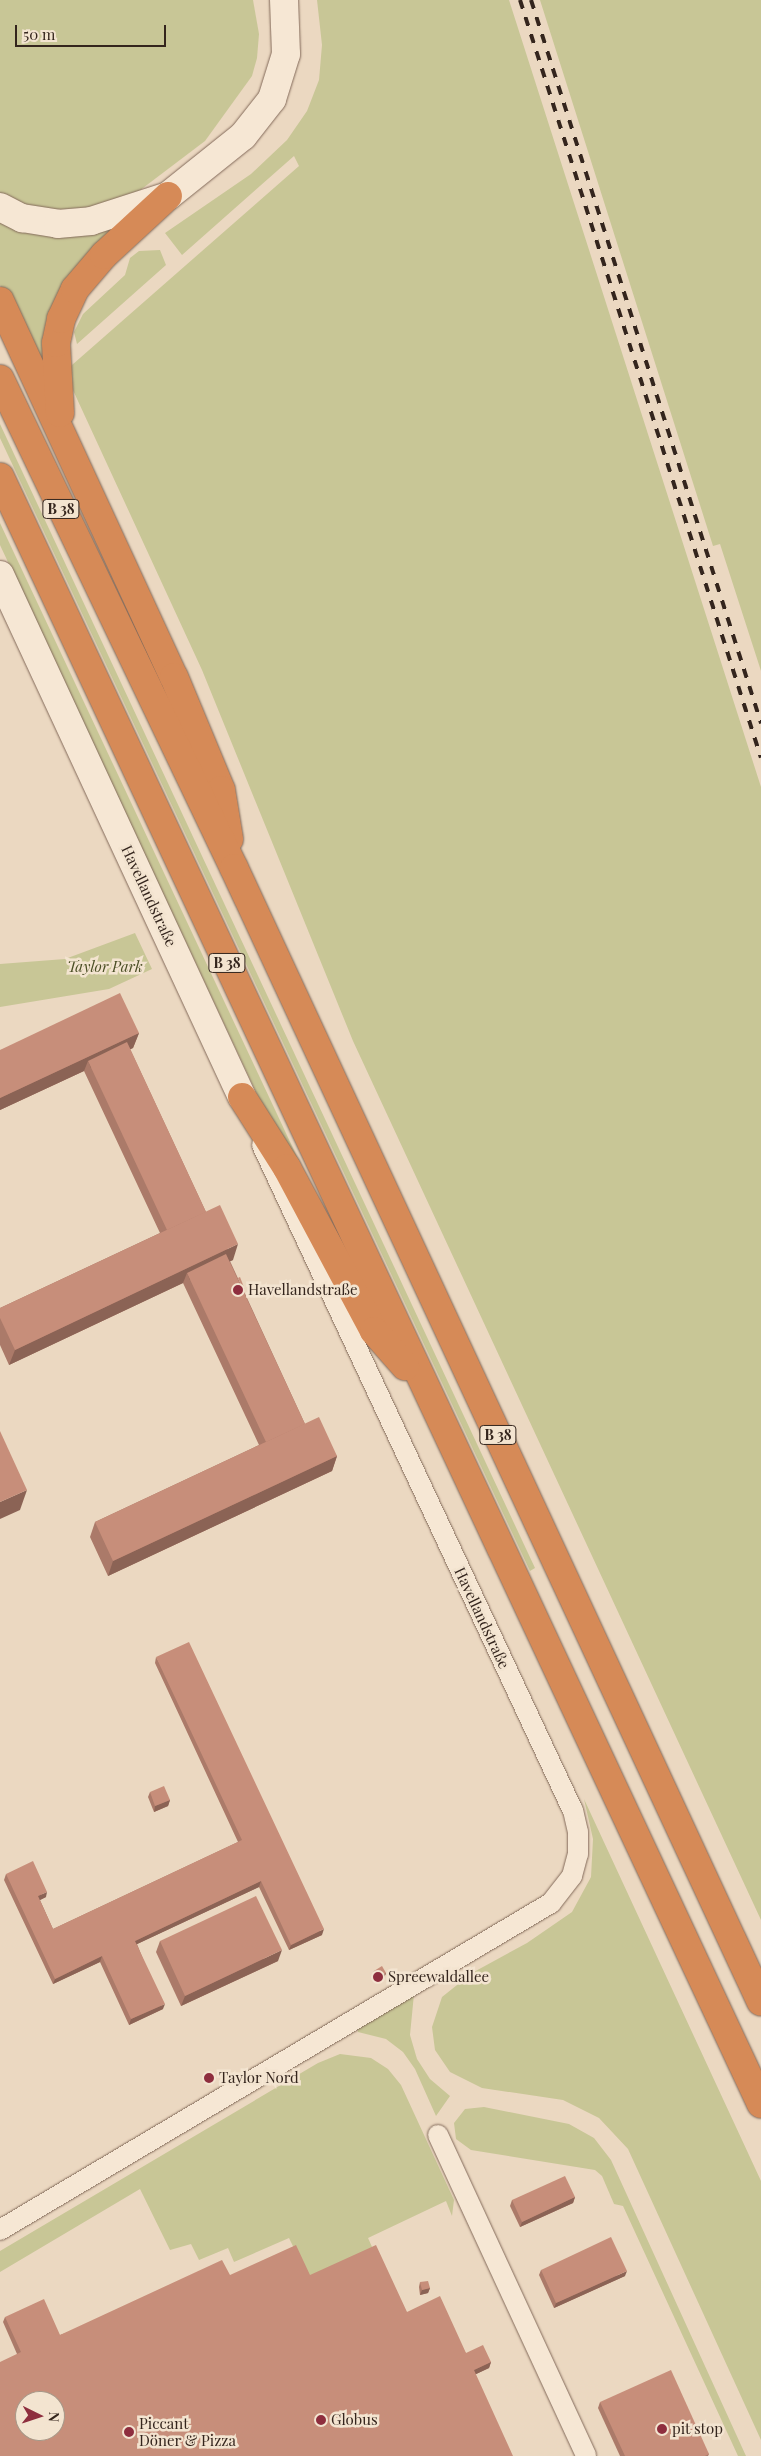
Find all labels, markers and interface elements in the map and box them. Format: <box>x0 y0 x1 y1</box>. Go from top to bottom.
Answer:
scale bar <box>18 15 169 47</box>
text: 50 m <box>23 24 55 44</box>
road number: B 38 <box>42 498 80 520</box>
street label: Havellandstraße <box>118 842 180 950</box>
road number: B 38 <box>208 951 246 974</box>
park label: Taylor Park <box>67 958 143 976</box>
place label: Havellandstraße <box>248 1281 358 1299</box>
marker: Havellandstraße <box>232 1284 244 1296</box>
road number: B 38 <box>479 1424 517 1446</box>
street label: Havellandstraße <box>451 1564 513 1672</box>
place label: Spreewaldallee <box>388 1968 489 1986</box>
marker: Spreewaldallee <box>372 1971 384 1983</box>
place label: Taylor Nord <box>219 2069 299 2087</box>
marker: Taylor Nord <box>203 2072 215 2084</box>
north arrow <box>15 2391 65 2441</box>
text: N <box>45 2411 64 2423</box>
place label: Globus <box>331 2411 378 2429</box>
place label: Piccant Döner & Pizza <box>139 2414 236 2449</box>
marker: Globus <box>315 2414 327 2426</box>
place label: pit stop <box>672 2420 723 2438</box>
marker: pit stop <box>656 2423 668 2435</box>
marker: Piccant Döner & Pizza <box>123 2426 135 2438</box>

